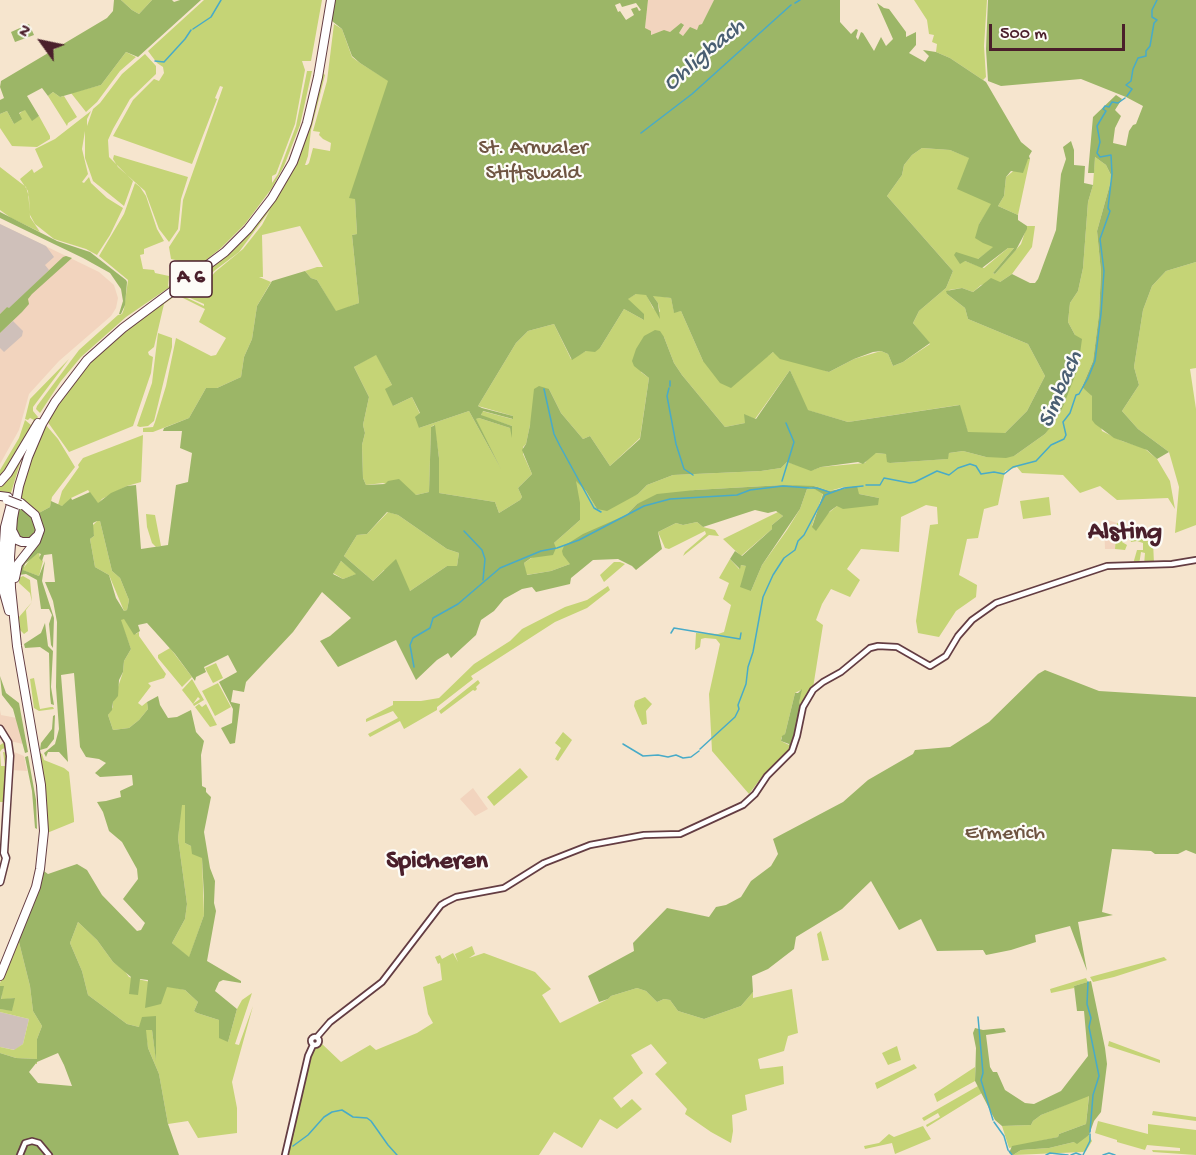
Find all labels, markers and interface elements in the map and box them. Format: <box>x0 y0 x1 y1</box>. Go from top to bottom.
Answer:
north arrow <box>12 12 72 72</box>
scale bar <box>992 12 1128 50</box>
water label: Ohligbach <box>658 13 752 99</box>
text: N <box>16 22 37 41</box>
text: 500 m <box>1000 24 1047 45</box>
park label: St. Arnualer Stiftswald <box>478 137 588 188</box>
road number: A 6 <box>170 261 212 297</box>
water label: Simbach <box>1033 347 1091 433</box>
district label: Alsting <box>1088 518 1162 550</box>
park label: Ermerich <box>965 822 1045 848</box>
district label: Spicheren <box>386 847 488 879</box>

